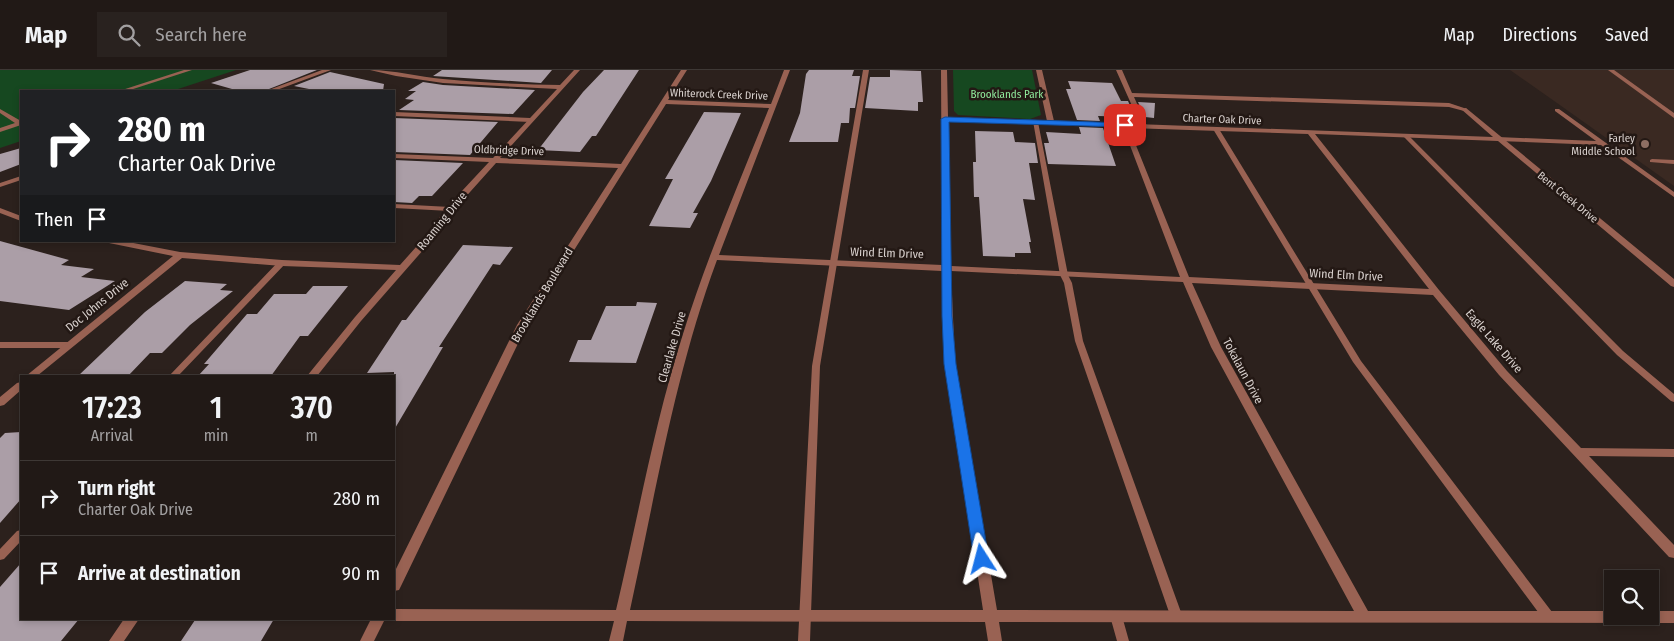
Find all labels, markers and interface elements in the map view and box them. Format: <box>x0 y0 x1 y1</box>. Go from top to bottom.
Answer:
search box <box>97 12 447 57</box>
text: Map <box>25 21 67 49</box>
icon: search <box>115 21 143 49</box>
text: Search here <box>155 23 247 46</box>
text: Map <box>1443 24 1475 46</box>
text: Directions <box>1503 24 1577 46</box>
text: Saved <box>1605 24 1649 46</box>
street label: Whiterock Creek Drive <box>670 86 768 103</box>
park label: Brooklands Park <box>971 88 1044 101</box>
pin <box>1104 104 1146 146</box>
text: 280 m <box>118 108 206 150</box>
icon: right <box>35 110 100 175</box>
icon: arrive <box>1111 111 1139 139</box>
street label: Charter Oak Drive <box>1182 112 1262 127</box>
place label: Farley Middle School <box>1571 132 1635 158</box>
marker: Farley Middle School <box>1639 138 1651 150</box>
street label: Oldbridge Drive <box>474 143 544 158</box>
text: Charter Oak Drive <box>118 150 276 177</box>
street label: Bent Creek Drive <box>1535 169 1601 226</box>
street label: Roaming Drive <box>414 189 470 253</box>
icon: arrive <box>83 205 111 233</box>
text: Then <box>35 208 73 231</box>
street label: Brooklands Boulevard <box>508 245 576 345</box>
street label: Wind Elm Drive <box>850 245 924 261</box>
street label: Wind Elm Drive <box>1309 266 1383 284</box>
street label: Doc Johns Drive <box>63 275 131 335</box>
street label: Eagle Lake Drive <box>1463 306 1525 376</box>
street label: Clearlake Drive <box>655 310 689 384</box>
street label: Tokalaun Drive <box>1220 336 1266 406</box>
text: 17:23 <box>82 390 142 426</box>
text: 1 <box>210 390 222 426</box>
text: 370 <box>291 390 333 426</box>
text: Arrival <box>91 426 133 445</box>
text: min <box>204 426 229 445</box>
text: m <box>306 426 318 445</box>
text: Turn right <box>78 477 155 500</box>
icon: right <box>35 484 63 512</box>
text: 280 m <box>333 487 380 510</box>
text: Charter Oak Drive <box>78 500 193 519</box>
position arrow <box>955 532 1007 584</box>
icon: arrive <box>35 559 63 587</box>
text: Arrive at destination <box>78 562 241 585</box>
text: 90 m <box>342 562 380 585</box>
map controls <box>1604 570 1659 625</box>
button: search <box>1604 570 1659 625</box>

